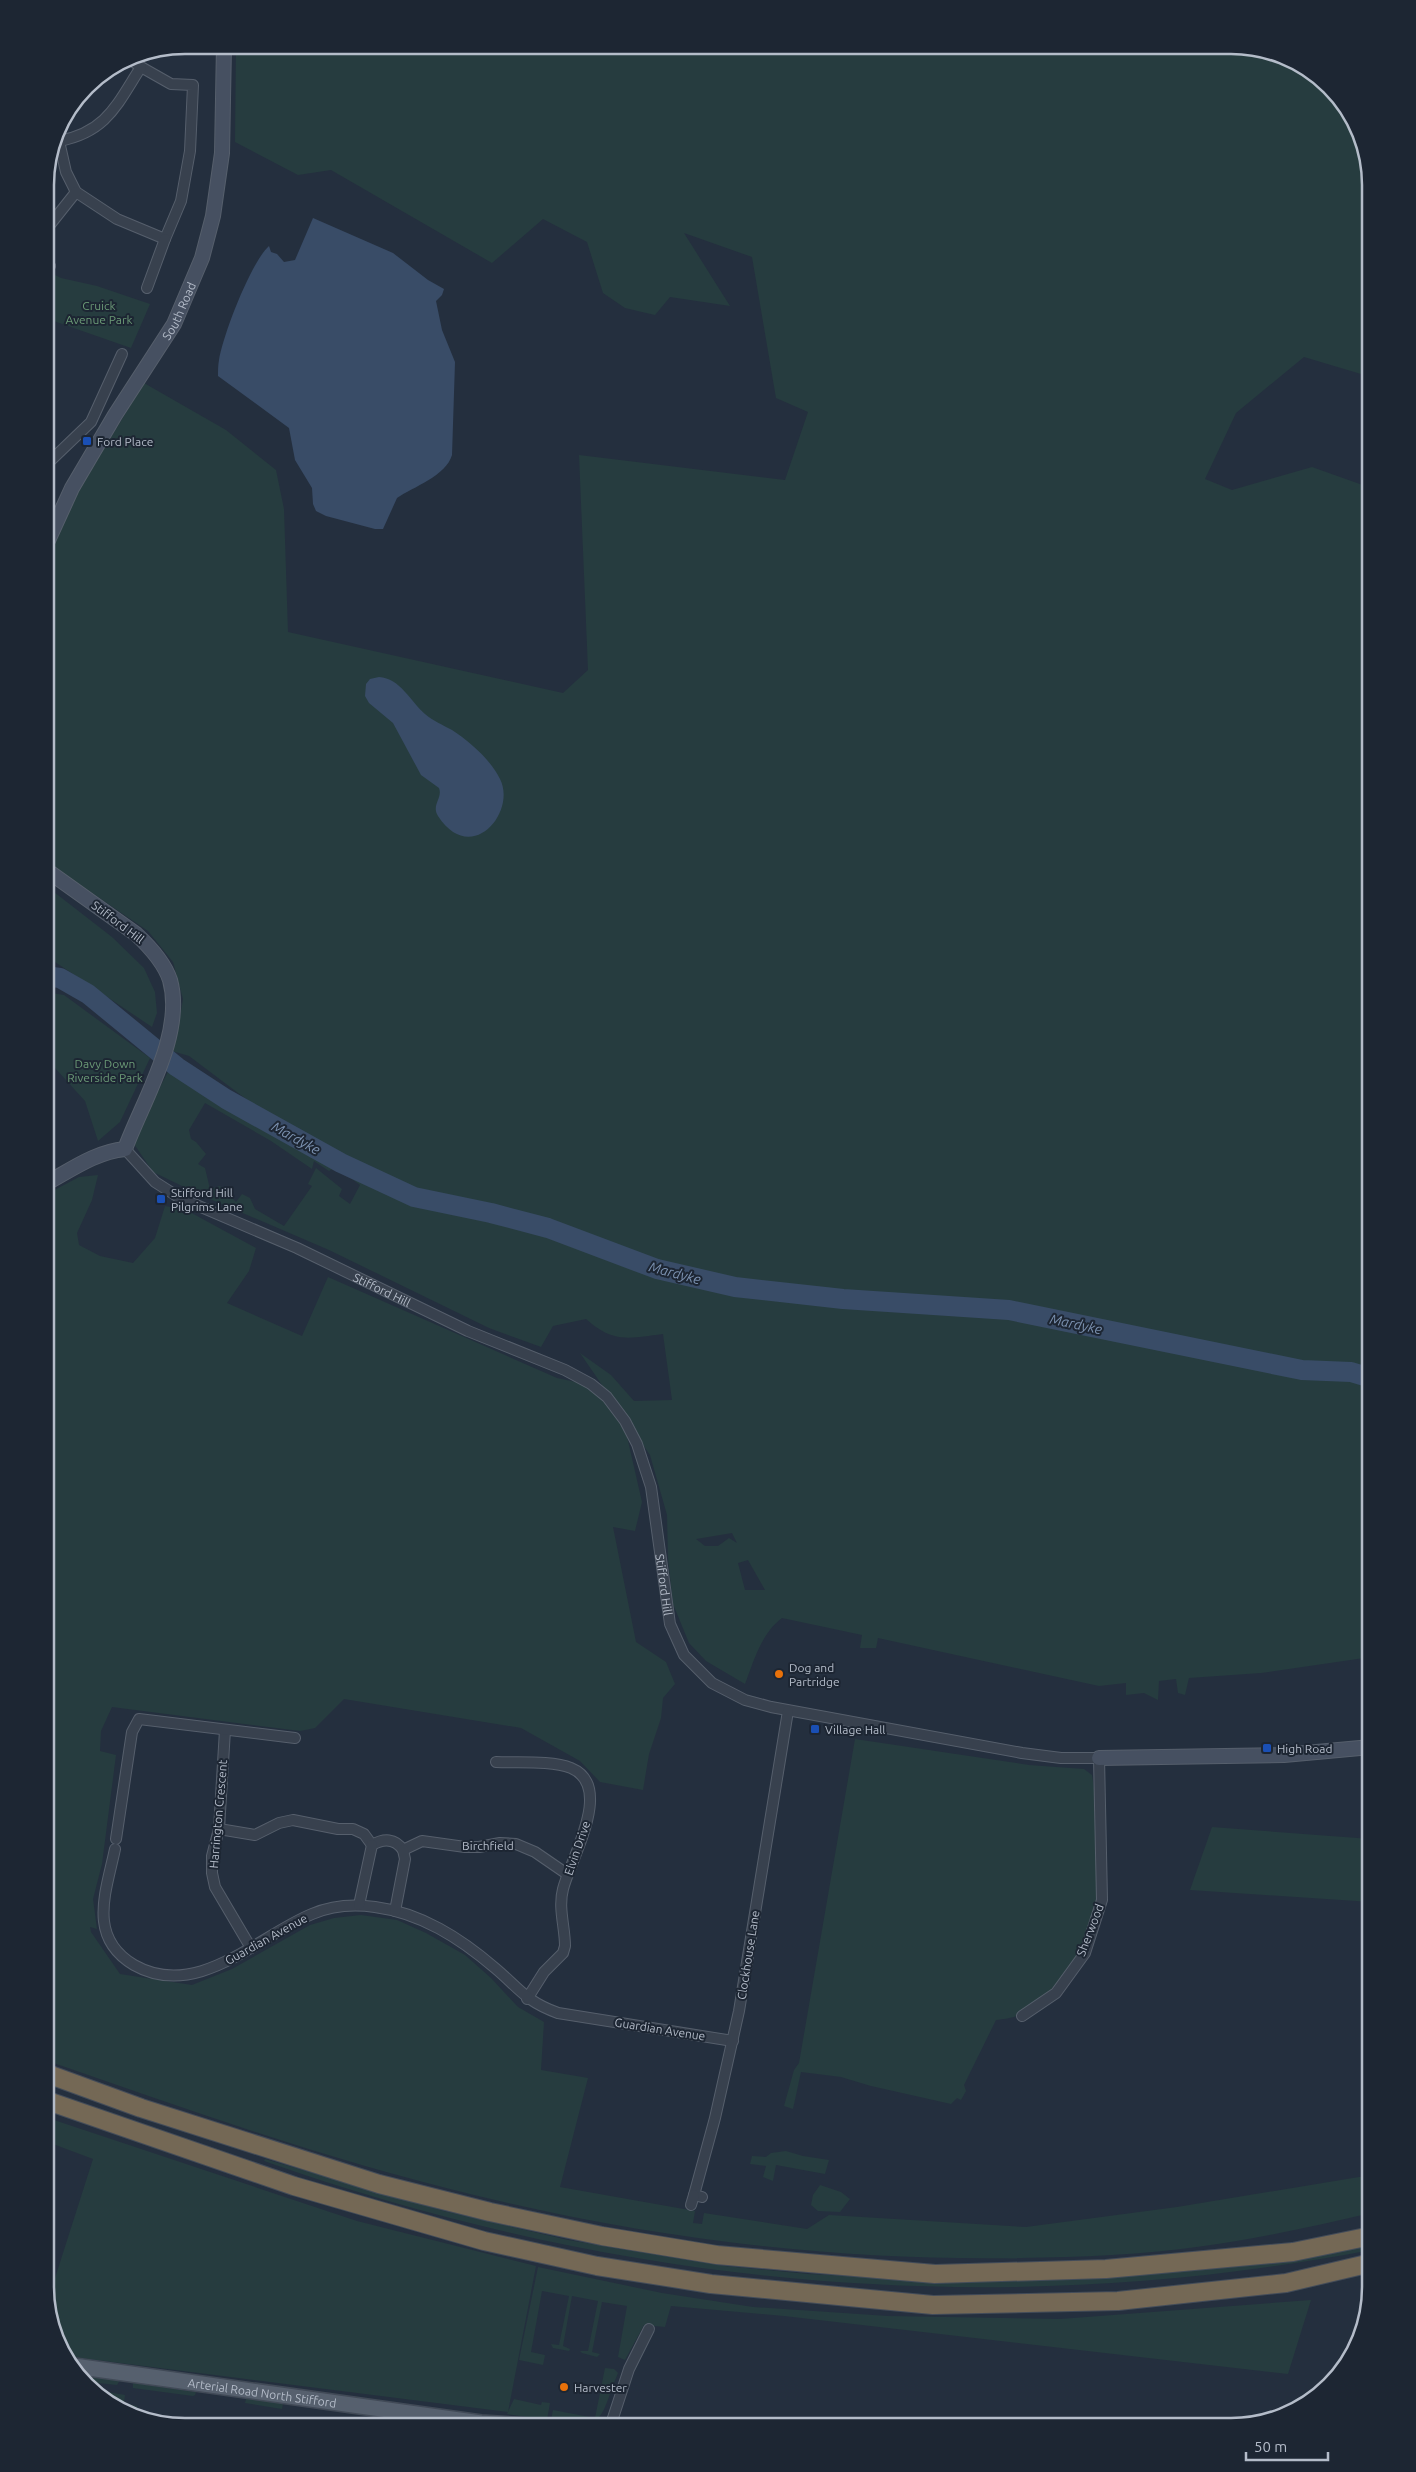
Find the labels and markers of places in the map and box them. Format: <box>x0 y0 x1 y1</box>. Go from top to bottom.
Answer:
marker: Ford Place <box>81 435 93 447</box>
place label: Ford Place <box>97 435 153 448</box>
place label: Stifford Hill Pilgrims Lane <box>171 1186 243 1213</box>
marker: Stifford Hill Pilgrims Lane <box>155 1193 167 1205</box>
place label: Dog and Partridge <box>789 1661 840 1688</box>
marker: Dog and Partridge <box>773 1668 785 1680</box>
marker: Village Hall <box>809 1723 821 1735</box>
place label: Village Hall <box>825 1723 886 1736</box>
marker: High Road <box>1261 1742 1273 1754</box>
place label: High Road <box>1277 1742 1332 1755</box>
marker: Harvester <box>558 2381 570 2393</box>
place label: Harvester <box>574 2381 627 2394</box>

